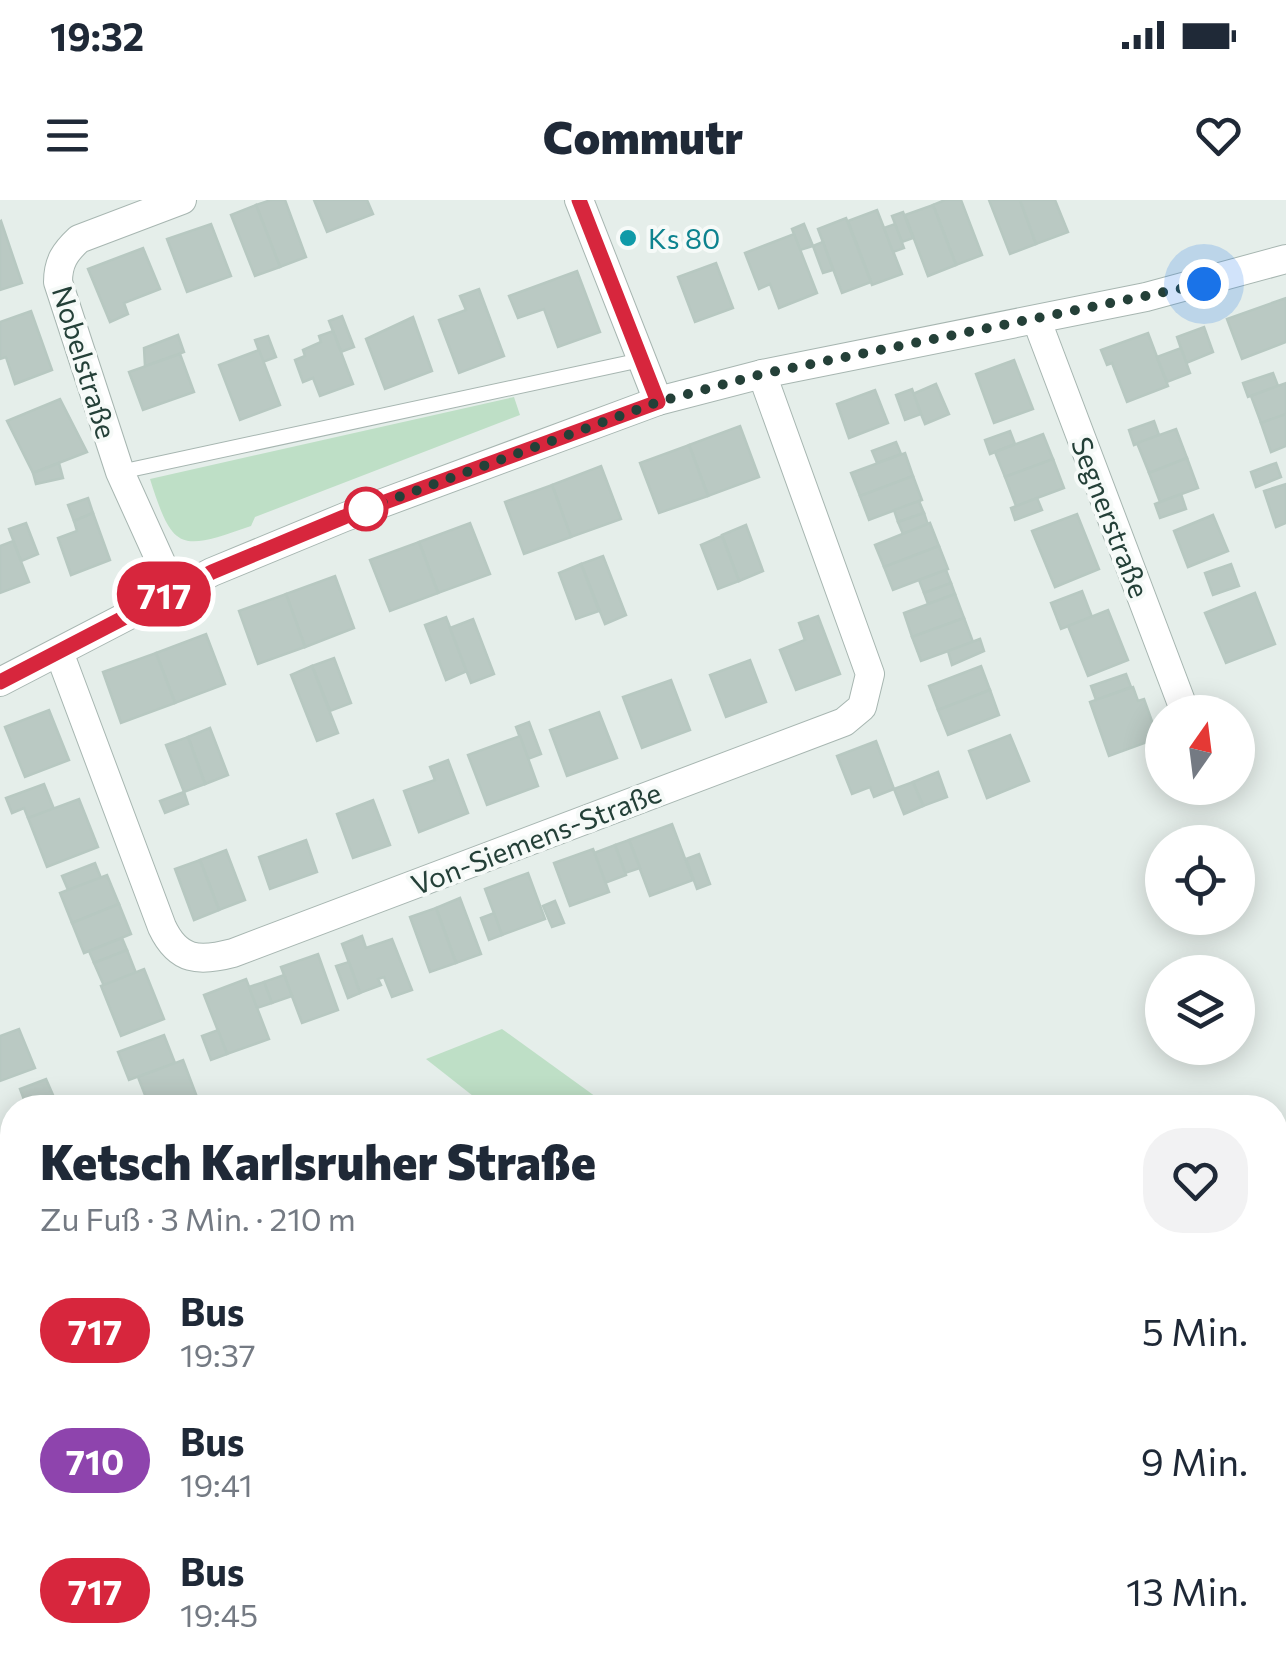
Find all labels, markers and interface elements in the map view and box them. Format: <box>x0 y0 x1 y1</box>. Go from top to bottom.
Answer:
text: 19:32 <box>50 12 144 59</box>
icon: menu <box>40 108 95 163</box>
text: Commutr <box>543 108 743 163</box>
icon: heart <box>1191 108 1246 163</box>
place label: Ks 80 <box>648 221 720 255</box>
marker: Ks 80 <box>617 227 639 249</box>
your location <box>1179 259 1229 309</box>
street label: Nobelstraße <box>46 282 124 442</box>
street label: Segnerstraße <box>1065 432 1157 602</box>
unlabelled marker <box>345 488 387 530</box>
line badge: 717 <box>106 562 222 626</box>
text: 717 <box>137 573 191 616</box>
north arrow <box>1145 695 1255 805</box>
map controls <box>1145 695 1255 1065</box>
street label: Von-Siemens-Straße <box>406 775 666 901</box>
button: locate <box>1145 825 1255 935</box>
button: layers <box>1145 955 1255 1065</box>
button: heart <box>1143 1128 1248 1233</box>
text: Ketsch Karlsruher Straße <box>40 1131 596 1190</box>
text: Zu Fuß · 3 Min. · 210 m <box>40 1198 356 1238</box>
text: Bus <box>180 1287 245 1334</box>
text: 5 Min. <box>1142 1307 1248 1354</box>
text: 717 <box>68 1309 122 1352</box>
text: 19:37 <box>180 1334 256 1374</box>
text: Bus <box>180 1417 245 1464</box>
text: 9 Min. <box>1141 1437 1248 1484</box>
text: 710 <box>66 1439 124 1482</box>
text: 19:41 <box>180 1464 253 1504</box>
text: Bus <box>180 1547 245 1594</box>
text: 13 Min. <box>1126 1567 1248 1614</box>
text: 717 <box>68 1569 122 1612</box>
text: 19:45 <box>180 1594 258 1634</box>

